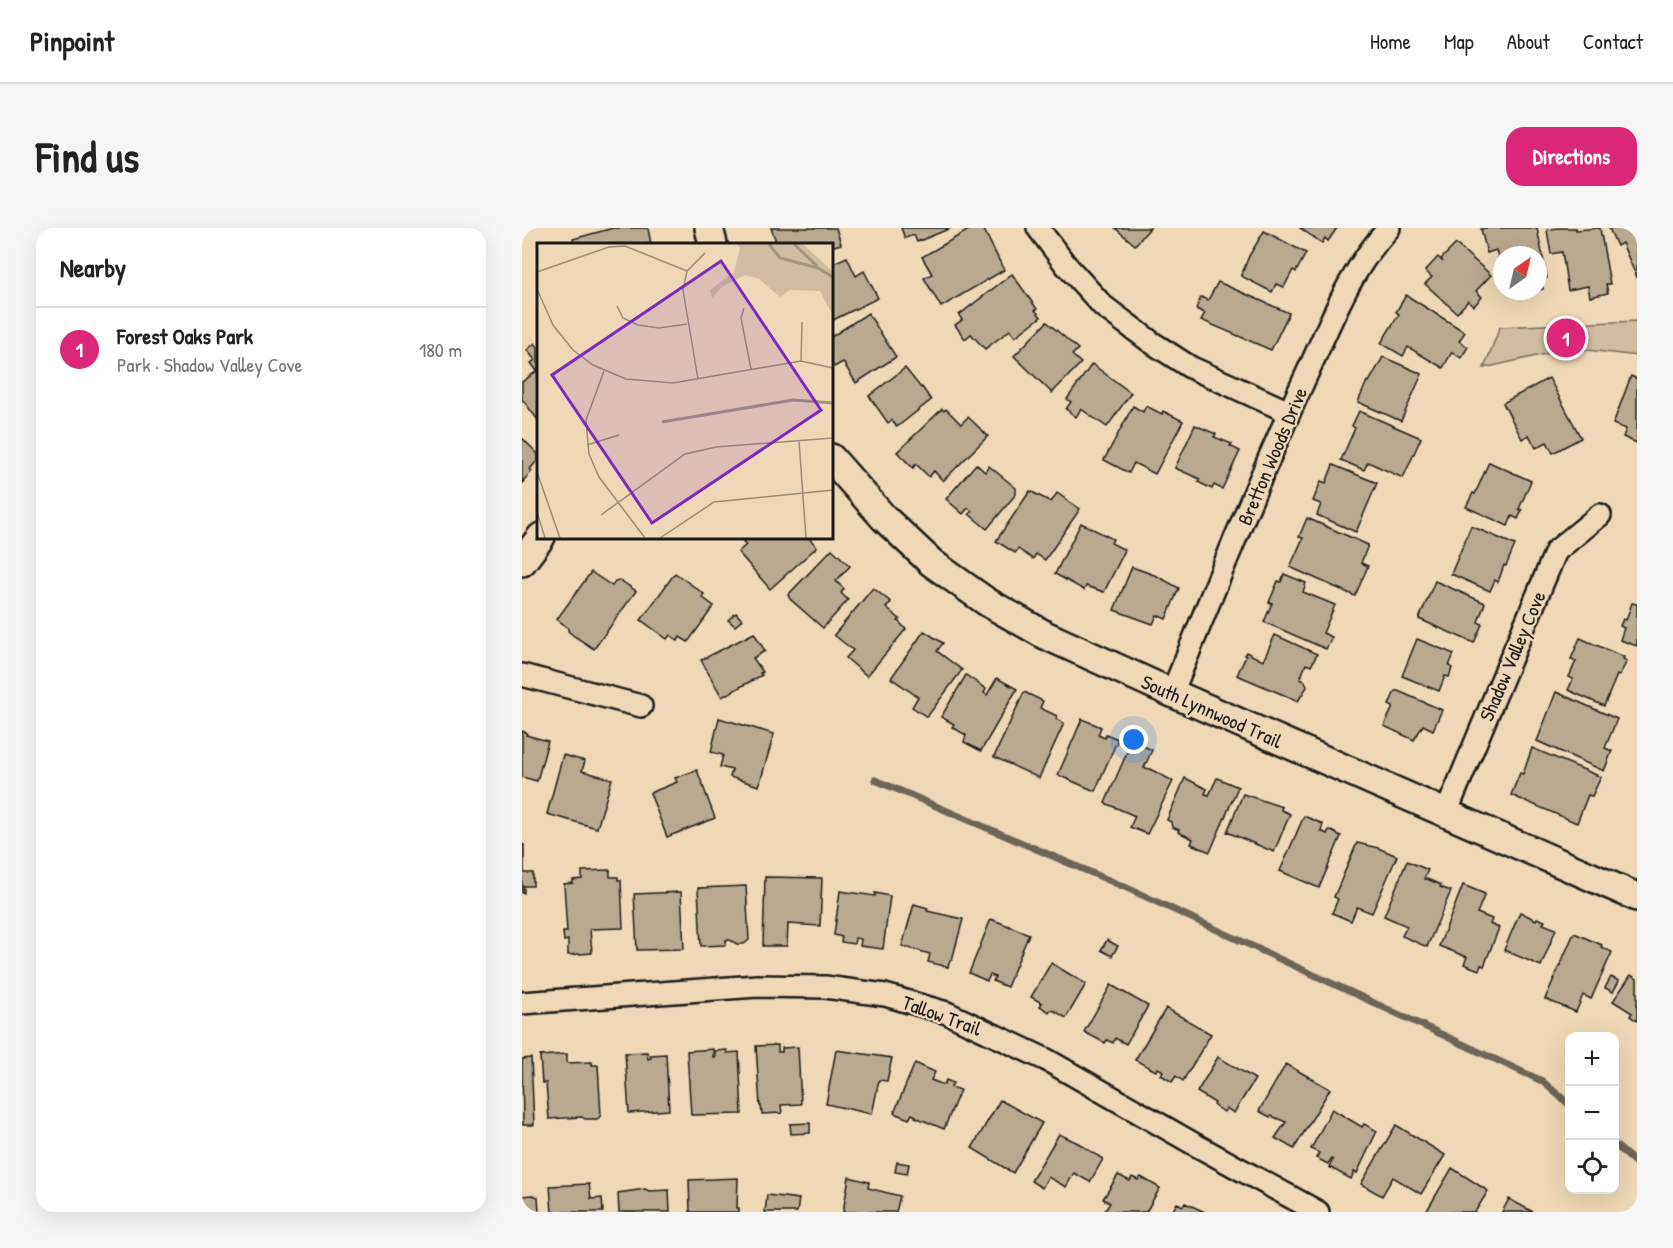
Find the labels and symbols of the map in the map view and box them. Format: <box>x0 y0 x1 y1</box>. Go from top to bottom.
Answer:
inset map <box>537 243 832 538</box>
north arrow <box>1493 246 1547 300</box>
pin: 1 <box>1546 316 1586 360</box>
street label: Bretton Woods Drive <box>1231 383 1313 529</box>
street label: Shadow Valley Cove <box>1472 587 1552 725</box>
street label: South Lynnwood Trail <box>1137 668 1287 754</box>
your location <box>1119 725 1148 754</box>
street label: Tallow Trail <box>899 988 986 1042</box>

